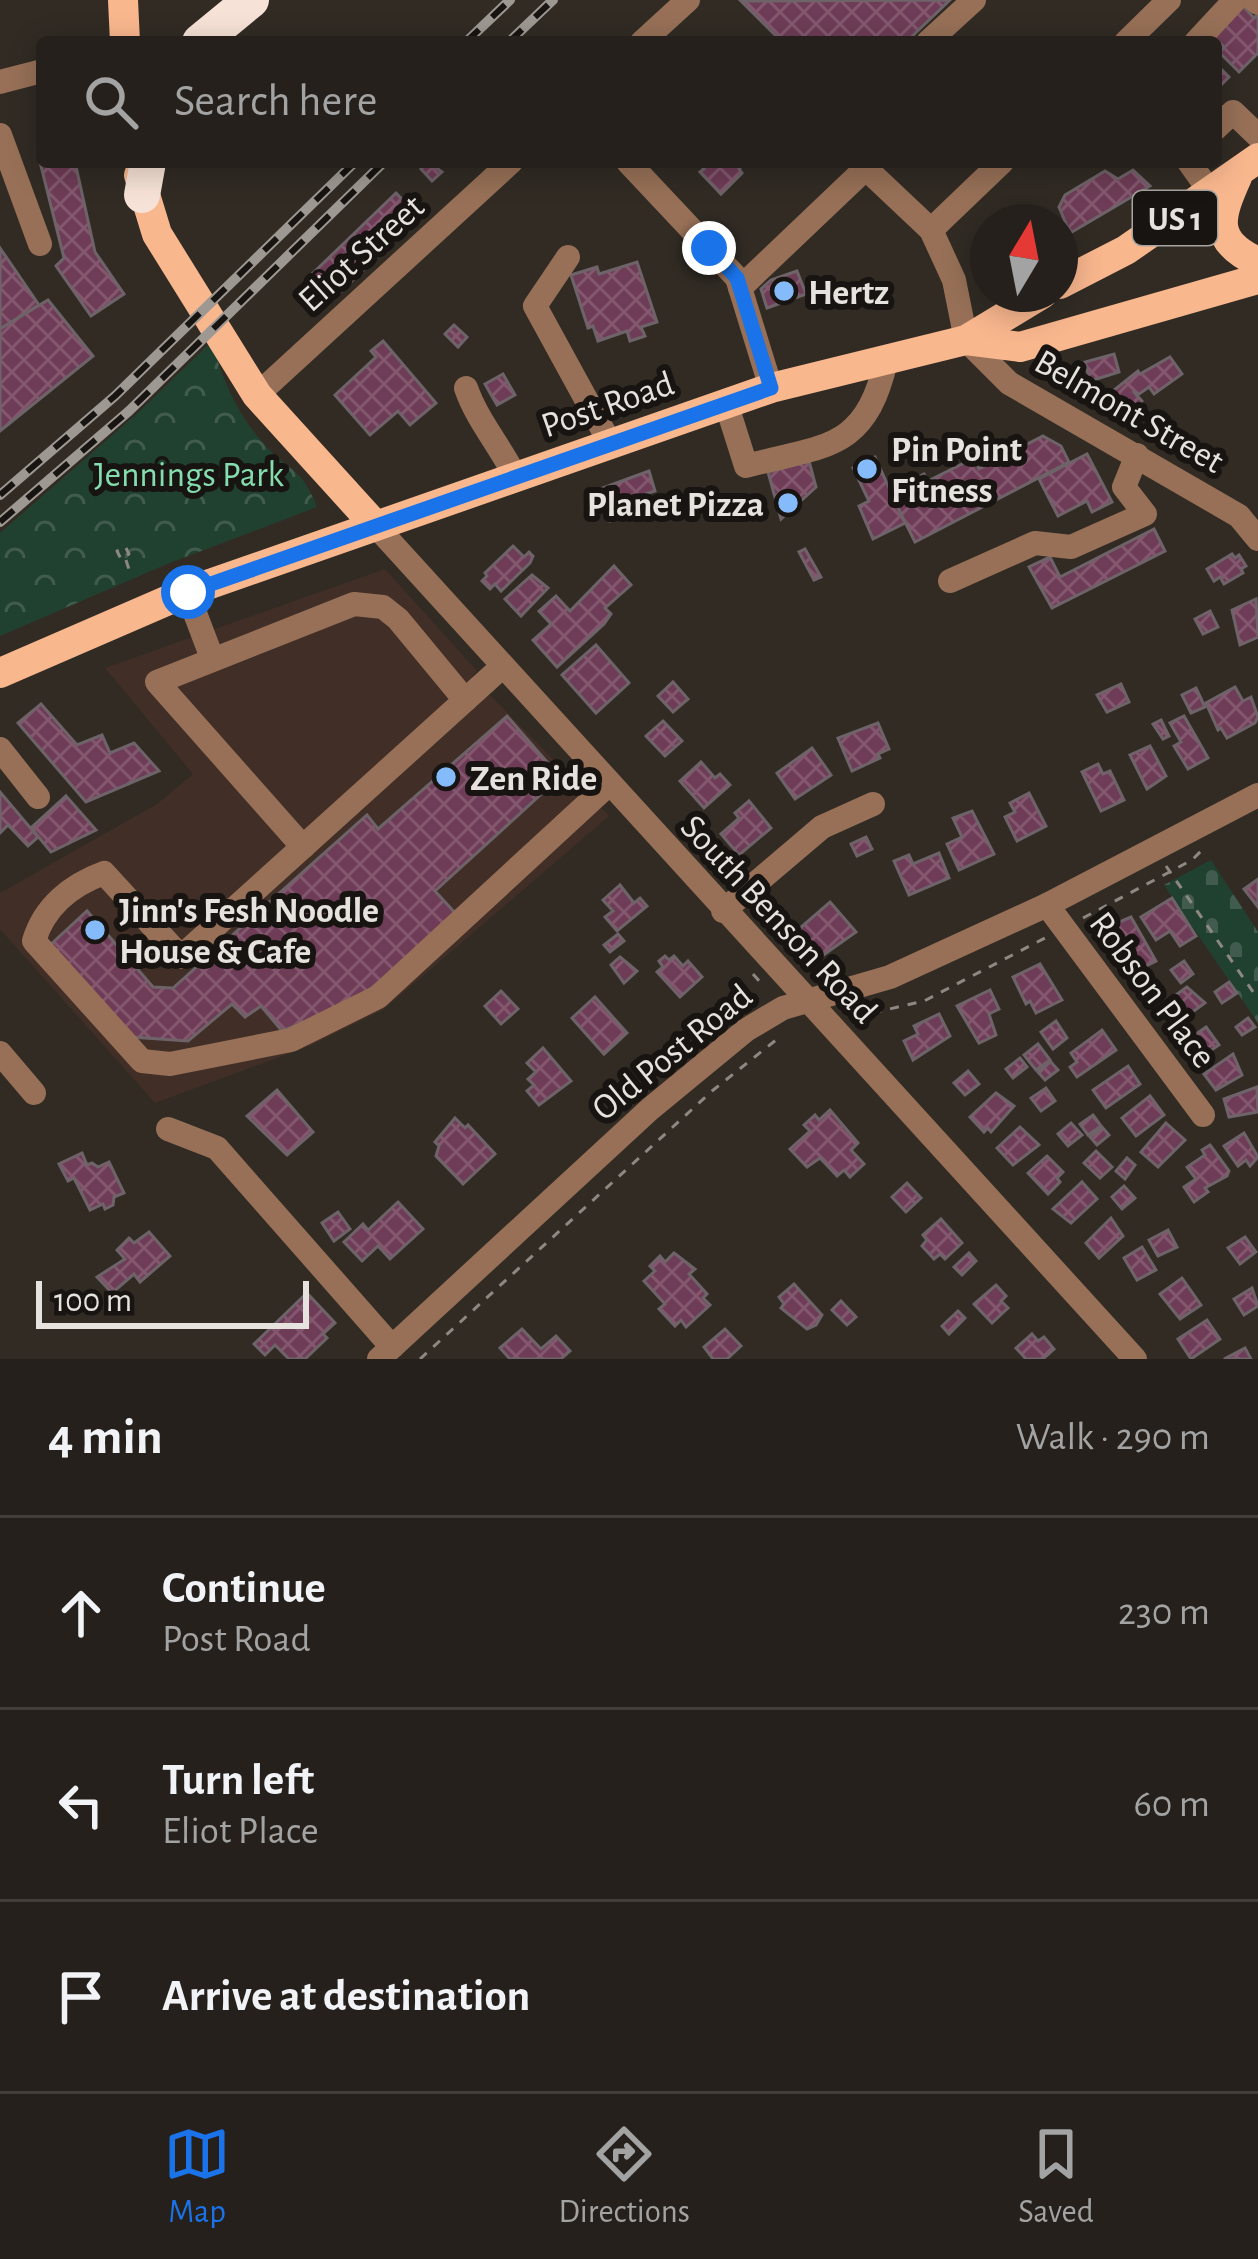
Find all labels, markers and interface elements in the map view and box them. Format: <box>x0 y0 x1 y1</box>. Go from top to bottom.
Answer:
search box <box>36 36 1222 168</box>
icon: search <box>78 69 144 135</box>
text: Search here <box>174 79 377 124</box>
street label: Eliot Street <box>292 188 431 319</box>
road number: US 1 <box>1133 191 1217 245</box>
north arrow <box>970 204 1078 312</box>
route end <box>682 221 736 275</box>
place label: Hertz <box>808 275 889 311</box>
marker: Hertz <box>771 278 797 304</box>
street label: Belmont Street <box>1028 343 1230 480</box>
street label: Post Road <box>537 366 678 444</box>
place label: Pin Point Fitness <box>891 432 1022 509</box>
marker: Pin Point Fitness <box>854 456 880 482</box>
park label: Jennings Park <box>94 457 285 493</box>
place label: Planet Pizza <box>587 487 764 523</box>
marker: Planet Pizza <box>775 490 801 516</box>
route start <box>161 565 215 619</box>
place label: Zen Ride <box>470 761 597 797</box>
marker: Zen Ride <box>433 764 459 790</box>
street label: South Benson Road <box>674 809 884 1030</box>
place label: Jinn's Fesh Noodle House & Cafe <box>119 893 379 970</box>
street label: Robson Place <box>1082 906 1222 1075</box>
marker: Jinn's Fesh Noodle House & Cafe <box>82 917 108 943</box>
street label: Old Post Road <box>586 978 759 1127</box>
scale bar <box>36 1275 309 1328</box>
text: 100 m <box>54 1285 132 1318</box>
text: 4 min <box>48 1412 163 1463</box>
text: Walk · 290 m <box>1016 1418 1210 1457</box>
text: Continue <box>162 1566 326 1611</box>
icon: ahead <box>48 1580 114 1646</box>
text: 230 m <box>1118 1593 1210 1632</box>
text: Post Road <box>162 1620 311 1659</box>
text: Turn left <box>162 1758 314 1803</box>
icon: left <box>48 1772 114 1838</box>
text: 60 m <box>1133 1785 1210 1824</box>
text: Eliot Place <box>162 1812 319 1851</box>
icon: arrive <box>48 1964 114 2030</box>
text: Arrive at destination <box>162 1974 530 2019</box>
tab: Map <box>164 2121 230 2233</box>
tab: Directions <box>558 2121 690 2233</box>
tab: Saved <box>1018 2121 1094 2233</box>

